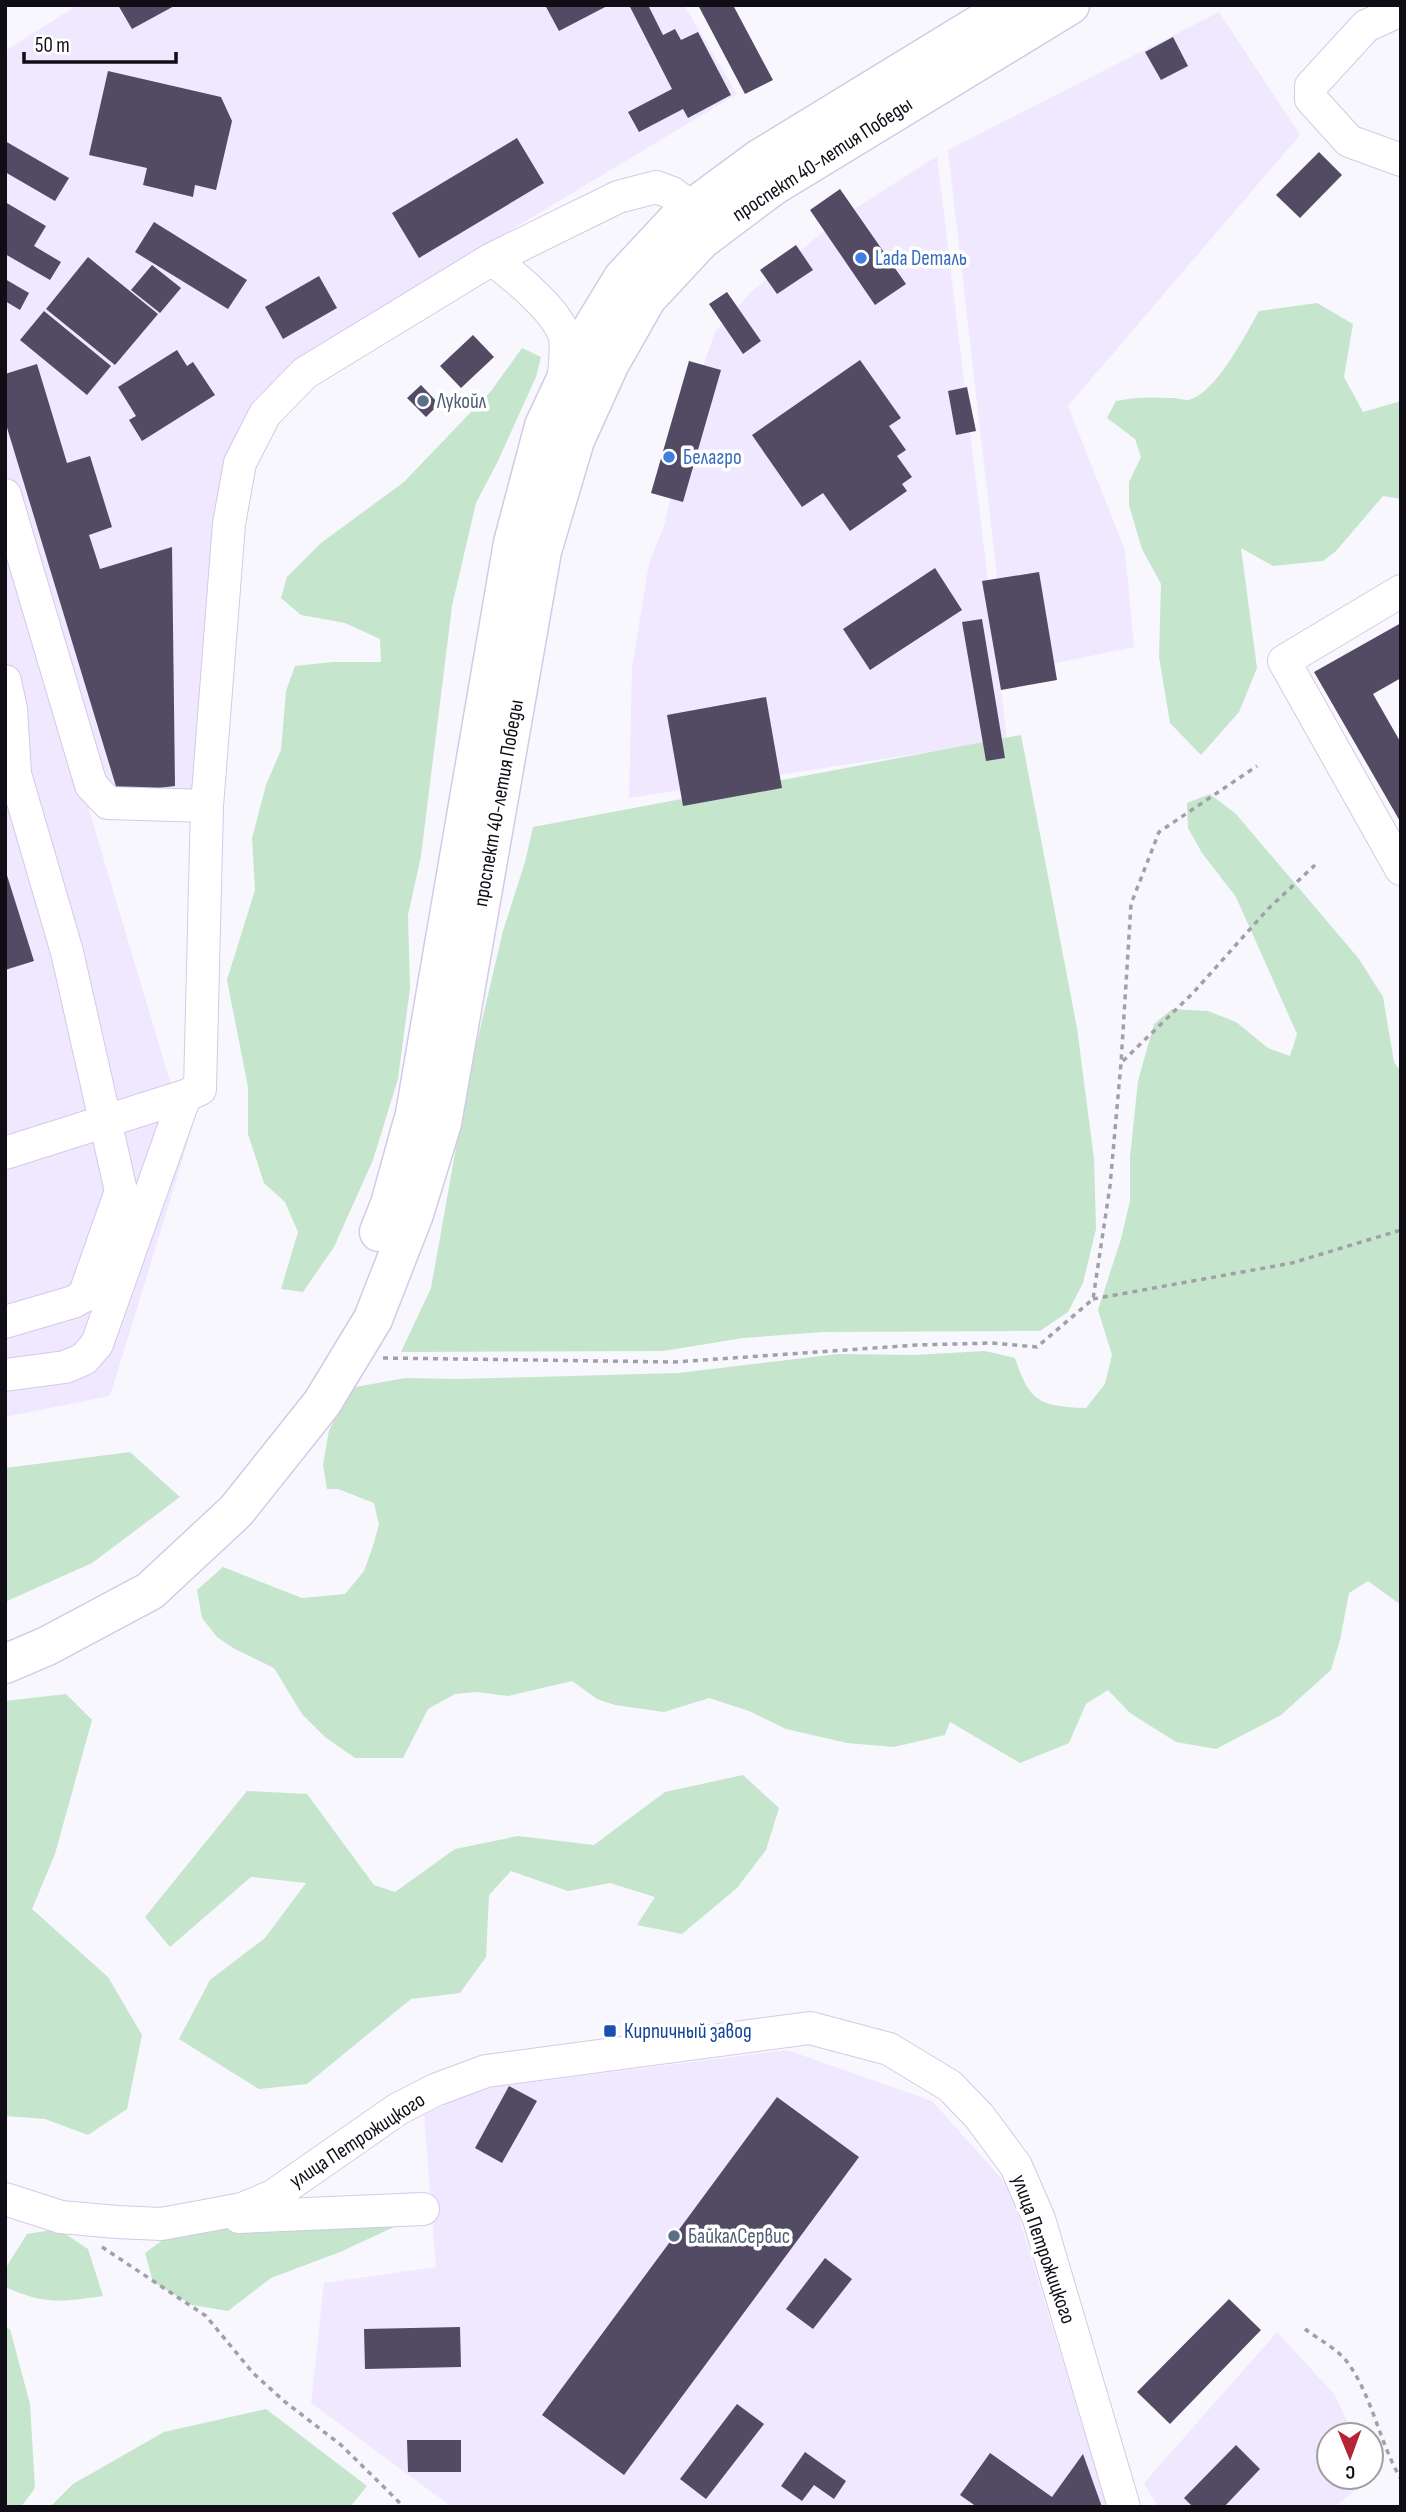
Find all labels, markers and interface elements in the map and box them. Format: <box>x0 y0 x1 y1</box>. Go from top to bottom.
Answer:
scale bar <box>24 21 177 65</box>
text: 50 m <box>35 33 70 58</box>
street label: проспект 40-летия Победы <box>728 92 917 227</box>
place label: Lada Dеталь <box>875 246 967 271</box>
marker: Lada Dеталь <box>853 250 869 266</box>
place label: Лукойл <box>436 389 487 414</box>
marker: Лукойл <box>415 393 431 409</box>
place label: Белагро <box>683 445 742 470</box>
marker: Белагро <box>661 449 677 465</box>
street label: проспект 40-летия Победы <box>468 698 529 908</box>
place label: Кирпичный завод <box>624 2019 752 2044</box>
marker: Кирпичный завод <box>602 2023 618 2039</box>
street label: улица Петрожицкого <box>285 2087 430 2193</box>
street label: улица Петрожицкого <box>1006 2171 1081 2327</box>
place label: БайкалСервис <box>688 2224 790 2249</box>
marker: БайкалСервис <box>666 2228 682 2244</box>
north arrow <box>1315 2421 1385 2491</box>
text: С <box>1345 2460 1355 2483</box>

